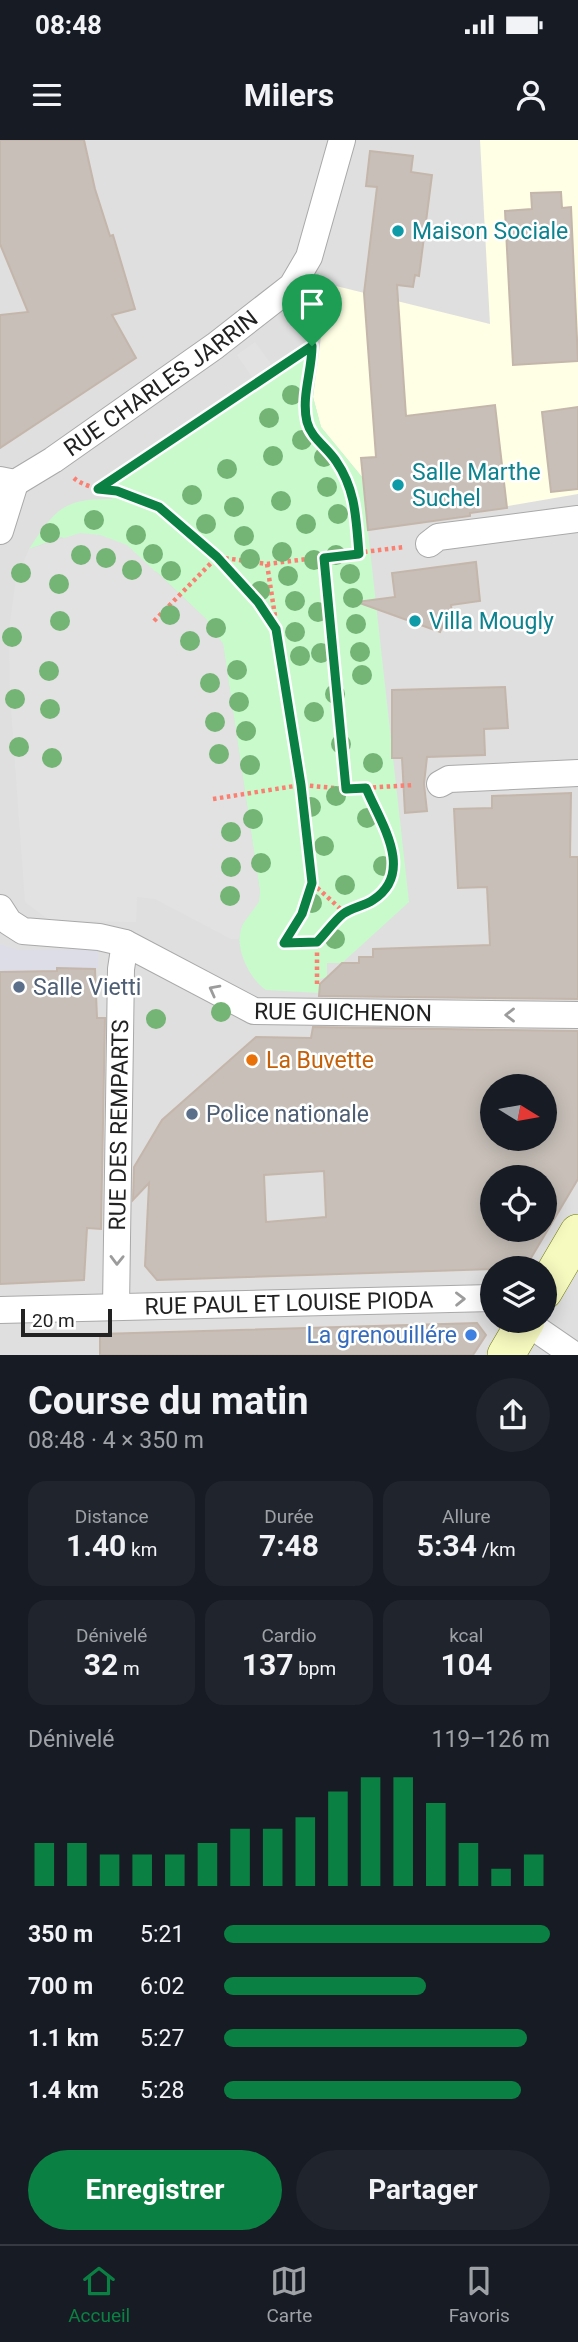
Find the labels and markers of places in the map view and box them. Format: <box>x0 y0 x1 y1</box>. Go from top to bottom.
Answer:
place label: Maison Sociale <box>412 218 568 245</box>
marker: Maison Sociale <box>390 223 406 239</box>
pin <box>282 274 342 346</box>
place label: Salle Marthe Suchel <box>412 459 541 512</box>
marker: Salle Marthe Suchel <box>390 477 406 493</box>
place label: Villa Mougly <box>429 608 554 635</box>
marker: Villa Mougly <box>407 613 423 629</box>
place label: Salle Vietti <box>33 974 141 1001</box>
marker: Salle Vietti <box>11 979 27 995</box>
place label: La Buvette <box>266 1047 374 1074</box>
marker: La Buvette <box>244 1052 260 1068</box>
place label: Police nationale <box>206 1101 369 1128</box>
marker: Police nationale <box>184 1106 200 1122</box>
place label: La grenouillére <box>306 1322 457 1349</box>
marker: La grenouillére <box>463 1327 479 1343</box>

